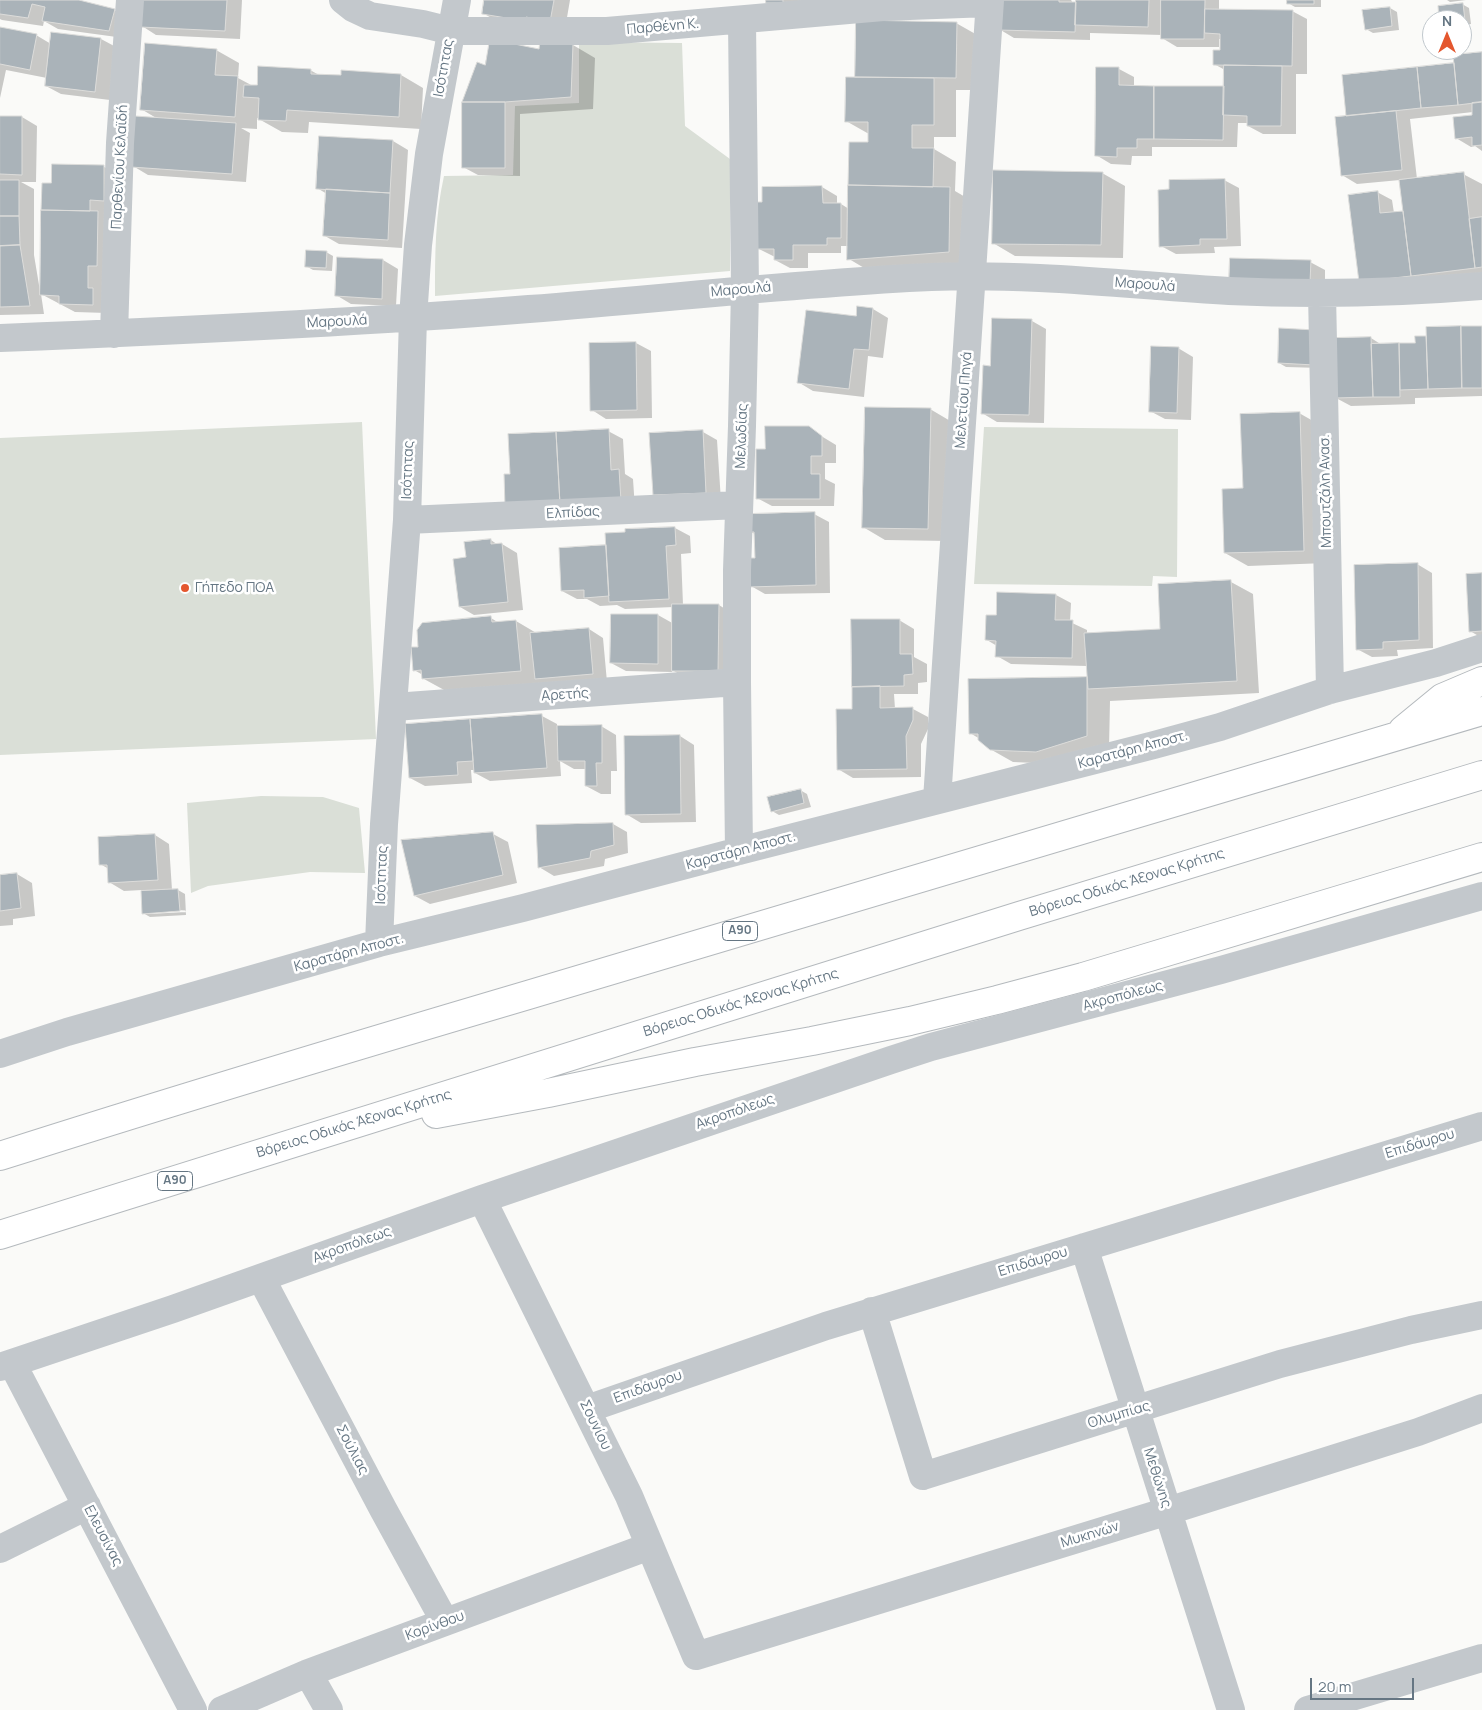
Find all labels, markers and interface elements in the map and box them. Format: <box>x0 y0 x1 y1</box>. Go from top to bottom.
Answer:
north arrow <box>1422 10 1472 60</box>
text: N <box>1442 11 1452 30</box>
street label: Παρθένη Κ. <box>626 15 700 39</box>
street label: Ισότητας <box>431 38 457 98</box>
street label: Παρθενίου Κελαϊδή <box>108 104 132 230</box>
street label: Μαρουλά <box>1114 275 1176 295</box>
street label: Μαρουλά <box>710 279 772 301</box>
street label: Μαρουλά <box>306 312 368 332</box>
street label: Μελετίου Πηγά <box>952 351 976 449</box>
street label: Μελωδίας <box>732 403 752 469</box>
street label: Μπουτζάλη Ανασ. <box>1317 434 1335 548</box>
street label: Ισότητας <box>399 440 417 500</box>
street label: Ελπίδας <box>546 503 600 523</box>
place label: Γήπεδο ΠΟΑ <box>195 580 274 596</box>
marker: Γήπεδο ΠΟΑ <box>179 582 191 594</box>
street label: Αρετής <box>541 685 589 705</box>
street label: Καρατάρη Αποστ. <box>1076 727 1190 773</box>
street label: Καρατάρη Αποστ. <box>684 828 798 874</box>
street label: Ισότητας <box>373 845 391 905</box>
street label: Βόρειος Οδικός Άξονας Κρήτης <box>1027 845 1227 921</box>
road number: Α90 <box>722 921 758 940</box>
street label: Καρατάρη Αποστ. <box>292 930 406 976</box>
street label: Βόρειος Οδικός Άξονας Κρήτης <box>641 965 841 1041</box>
street label: Ακροπόλεως <box>1081 977 1165 1015</box>
street label: Βόρειος Οδικός Άξονας Κρήτης <box>254 1086 454 1162</box>
street label: Ακροπόλεως <box>693 1091 777 1133</box>
street label: Επιδάυρου <box>1383 1126 1457 1162</box>
road number: Α90 <box>158 1172 192 1190</box>
street label: Ακροπόλεως <box>311 1223 393 1267</box>
street label: Επιδάυρου <box>996 1244 1070 1280</box>
street label: Επιδάυρου <box>612 1367 684 1407</box>
street label: Σουνίου <box>576 1397 614 1453</box>
street label: Ολυμπίας <box>1086 1398 1152 1432</box>
street label: Σούλιας <box>332 1422 372 1478</box>
street label: Μεθώνης <box>1139 1446 1175 1510</box>
street label: Ελευσίνας <box>80 1503 126 1569</box>
street label: Μυκηνών <box>1059 1518 1121 1552</box>
street label: Κορίνθου <box>403 1608 467 1644</box>
scale bar <box>1312 1668 1416 1700</box>
text: 20 m <box>1318 1676 1351 1697</box>

